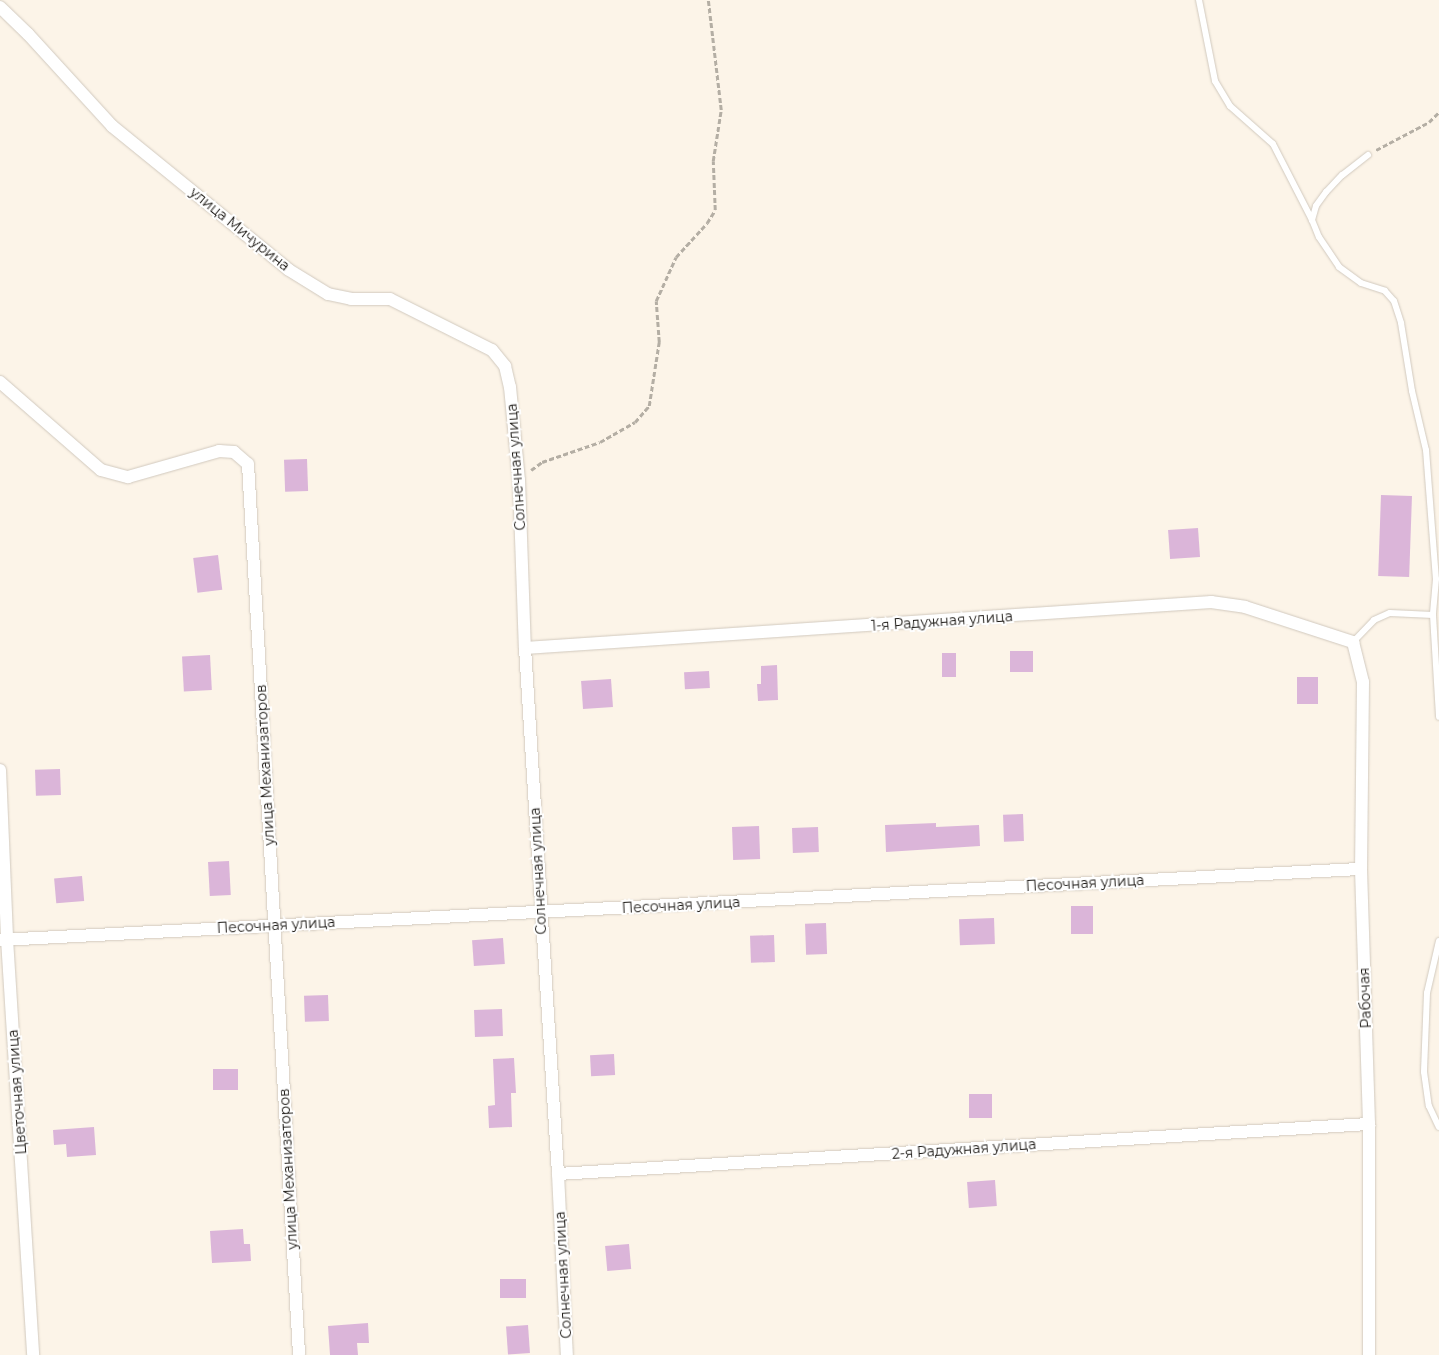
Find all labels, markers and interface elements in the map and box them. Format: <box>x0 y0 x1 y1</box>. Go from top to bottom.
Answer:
street label: улица Мичурина <box>187 184 293 274</box>
street label: Солнечная улица <box>503 403 529 531</box>
street label: 1-я Радужная улица <box>871 608 1013 634</box>
street label: улица Механизаторов <box>252 684 278 846</box>
street label: Солнечная улица <box>526 807 550 935</box>
street label: Песочная улица <box>1025 872 1145 894</box>
street label: Песочная улица <box>621 894 741 916</box>
street label: Песочная улица <box>216 914 336 936</box>
street label: Рабочая <box>1356 967 1374 1029</box>
street label: Цветочная улица <box>4 1029 30 1155</box>
street label: улица Механизаторов <box>275 1088 301 1250</box>
street label: 2-я Радужная улица <box>891 1136 1037 1162</box>
street label: Солнечная улица <box>551 1211 575 1339</box>

